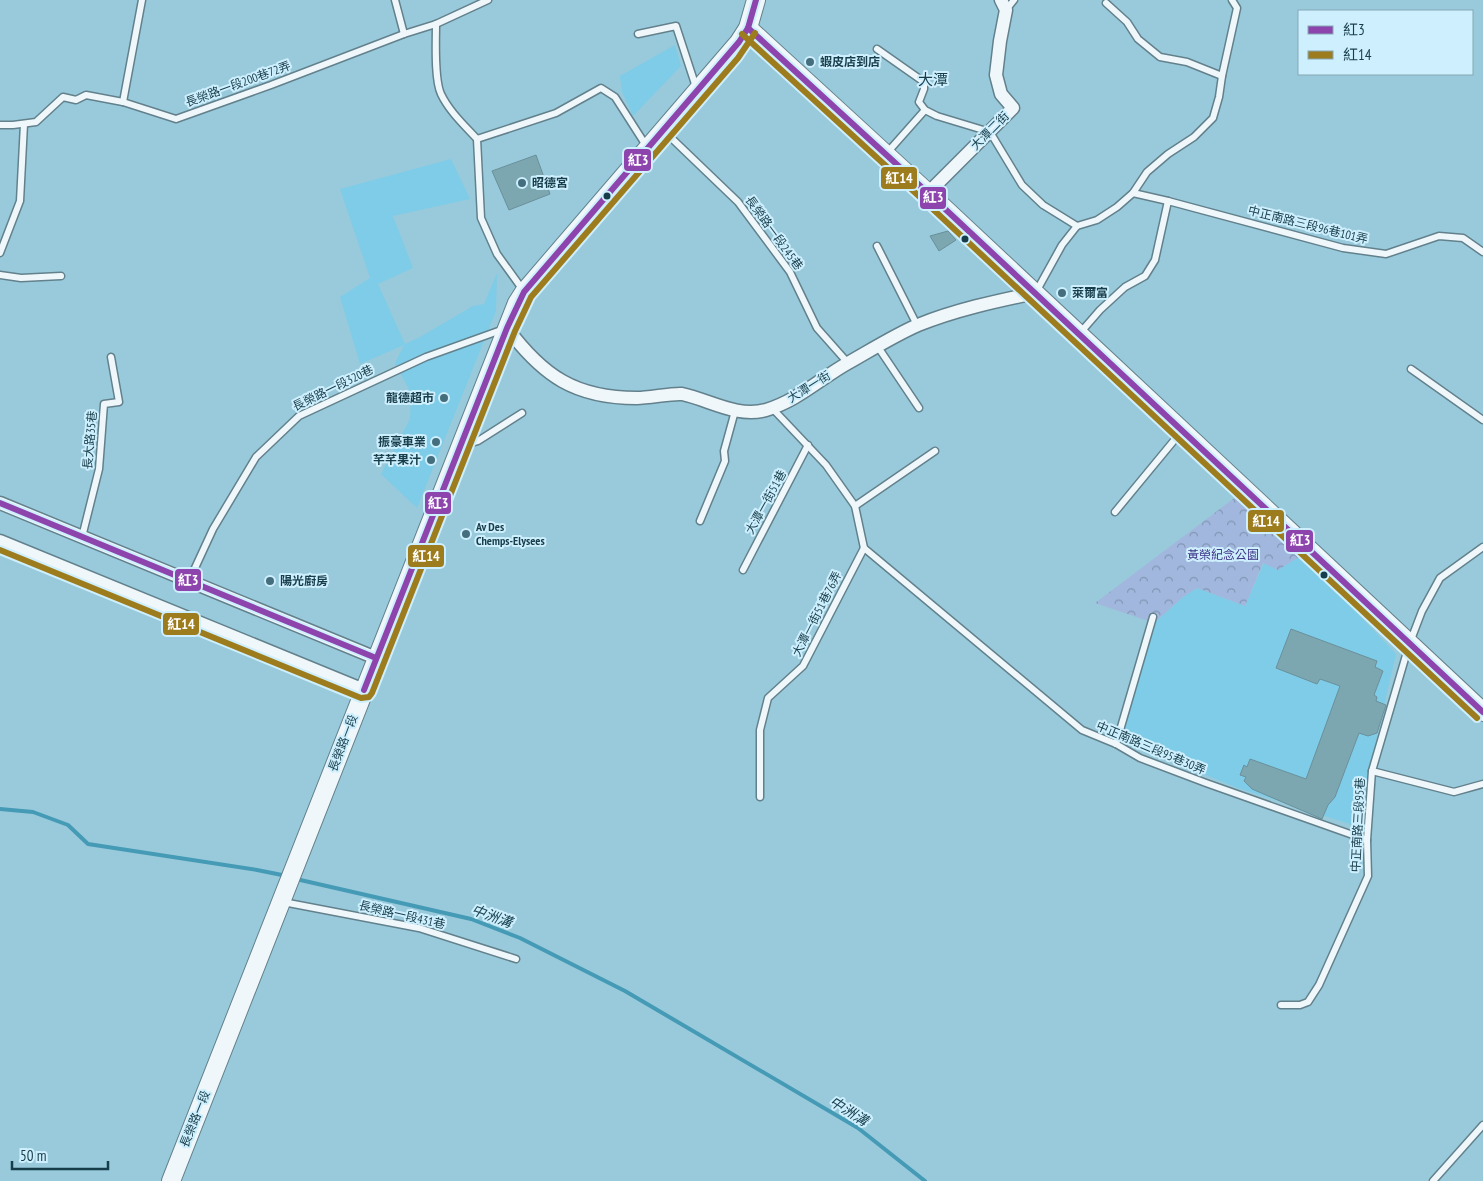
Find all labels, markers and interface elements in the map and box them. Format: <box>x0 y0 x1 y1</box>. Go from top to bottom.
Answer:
legend <box>1298 10 1473 75</box>
text: 紅3 <box>1343 20 1365 39</box>
text: 紅14 <box>1343 45 1372 64</box>
place label: 蝦皮店到店 <box>820 54 880 69</box>
marker: 蝦皮店到店 <box>804 56 816 68</box>
street label: 長榮路一段200巷72弄 <box>183 57 293 110</box>
district label: 大潭 <box>918 70 948 89</box>
street label: 大潭二街 <box>967 108 1012 153</box>
line badge: 紅3 <box>623 148 652 172</box>
text: 紅3 <box>628 151 648 169</box>
line badge: 紅14 <box>880 166 918 190</box>
text: 紅14 <box>885 169 913 187</box>
place label: 昭德宮 <box>532 175 568 190</box>
marker: 昭德宮 <box>516 177 528 189</box>
line badge: 紅3 <box>919 186 947 210</box>
text: 紅3 <box>923 188 943 206</box>
unlabelled marker <box>602 191 612 201</box>
street label: 長榮路一段245巷 <box>742 193 806 273</box>
street label: 中正南路三段96巷101弄 <box>1247 202 1370 247</box>
unlabelled marker <box>960 234 970 244</box>
place label: 萊爾富 <box>1072 285 1108 300</box>
marker: 萊爾富 <box>1056 287 1068 299</box>
street label: 長榮路一段320巷 <box>290 361 376 414</box>
street label: 大潭一街 <box>784 367 833 406</box>
place label: 龍德超市 <box>386 390 434 405</box>
marker: 龍德超市 <box>438 392 450 404</box>
street label: 長大路35巷 <box>79 410 100 470</box>
place label: 振豪車業 <box>378 434 426 449</box>
marker: 振豪車業 <box>430 436 442 448</box>
place label: 芊芊果汁 <box>373 452 421 467</box>
marker: 芊芊果汁 <box>425 454 437 466</box>
street label: 大潭一街51巷 <box>742 467 789 536</box>
line badge: 紅3 <box>424 491 452 515</box>
text: 紅3 <box>428 494 448 512</box>
line badge: 紅14 <box>1247 509 1285 533</box>
text: 紅14 <box>1252 512 1280 530</box>
place label: Av Des Chemps-Elysees <box>475 519 545 548</box>
marker: Av Des Chemps-Elysees <box>460 528 472 540</box>
line badge: 紅3 <box>1285 529 1314 553</box>
text: 紅3 <box>1290 531 1310 549</box>
line badge: 紅14 <box>407 544 445 568</box>
text: 紅14 <box>412 547 440 565</box>
park label: 黃榮紀念公園 <box>1187 547 1259 562</box>
line badge: 紅3 <box>174 568 202 592</box>
street label: 大潭一街51巷76弄 <box>789 569 844 659</box>
unlabelled marker <box>1319 570 1329 580</box>
text: 紅3 <box>178 571 198 589</box>
place label: 陽光廚房 <box>280 573 328 588</box>
marker: 陽光廚房 <box>264 575 276 587</box>
line badge: 紅14 <box>162 612 200 636</box>
text: 紅14 <box>167 615 195 633</box>
street label: 長榮路一段 <box>325 712 360 774</box>
street label: 中正南路三段95巷30弄 <box>1094 718 1208 777</box>
street label: 中正南路三段95巷 <box>1348 777 1367 873</box>
street label: 長榮路一段431巷 <box>357 897 447 932</box>
water label: 中洲溝 <box>469 900 517 932</box>
street label: 長榮路一段 <box>176 1088 213 1149</box>
water label: 中洲溝 <box>826 1092 873 1131</box>
scale bar <box>12 1138 109 1170</box>
text: 50 m <box>20 1146 46 1165</box>

